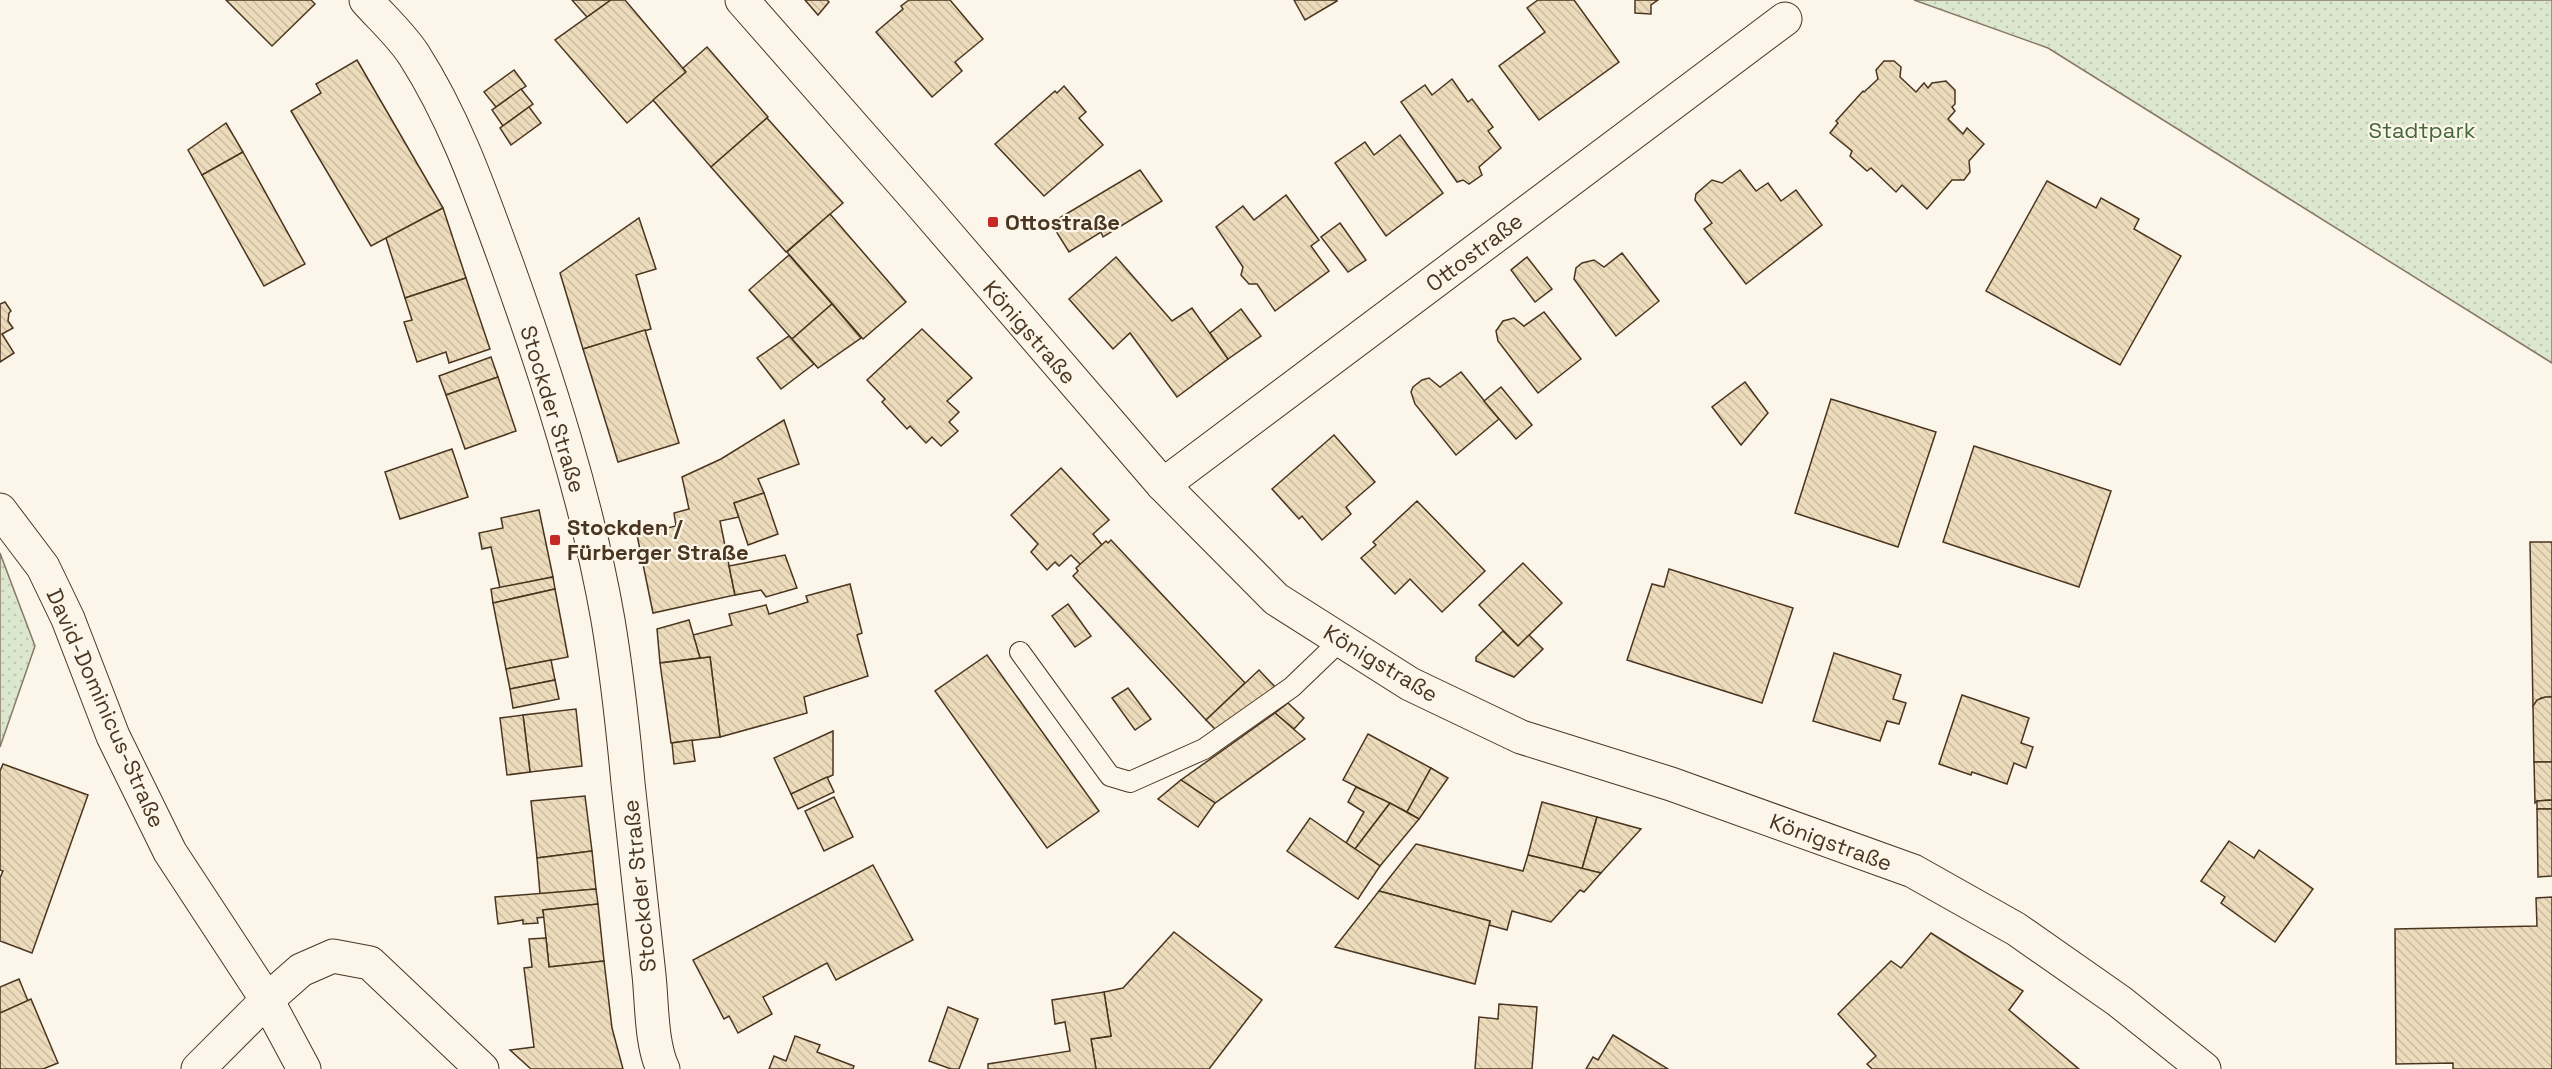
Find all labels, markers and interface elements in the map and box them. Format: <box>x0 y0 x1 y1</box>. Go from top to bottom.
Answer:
park label: Stadtpark <box>2368 116 2476 144</box>
street label: Ottostraße <box>1420 206 1528 298</box>
place label: Ottostraße <box>1005 208 1120 236</box>
marker: Ottostraße <box>986 215 1000 229</box>
street label: Königstraße <box>977 274 1083 390</box>
street label: Stockder Straße <box>514 322 592 496</box>
place label: Stockden / Fürberger Straße <box>567 513 749 566</box>
marker: Stockden / Fürberger Straße <box>548 533 562 547</box>
street label: David-Dominicus-Straße <box>41 584 171 832</box>
street label: Königstraße <box>1319 618 1443 708</box>
street label: Stockder Straße <box>616 798 662 974</box>
street label: Königstraße <box>1766 807 1896 877</box>

